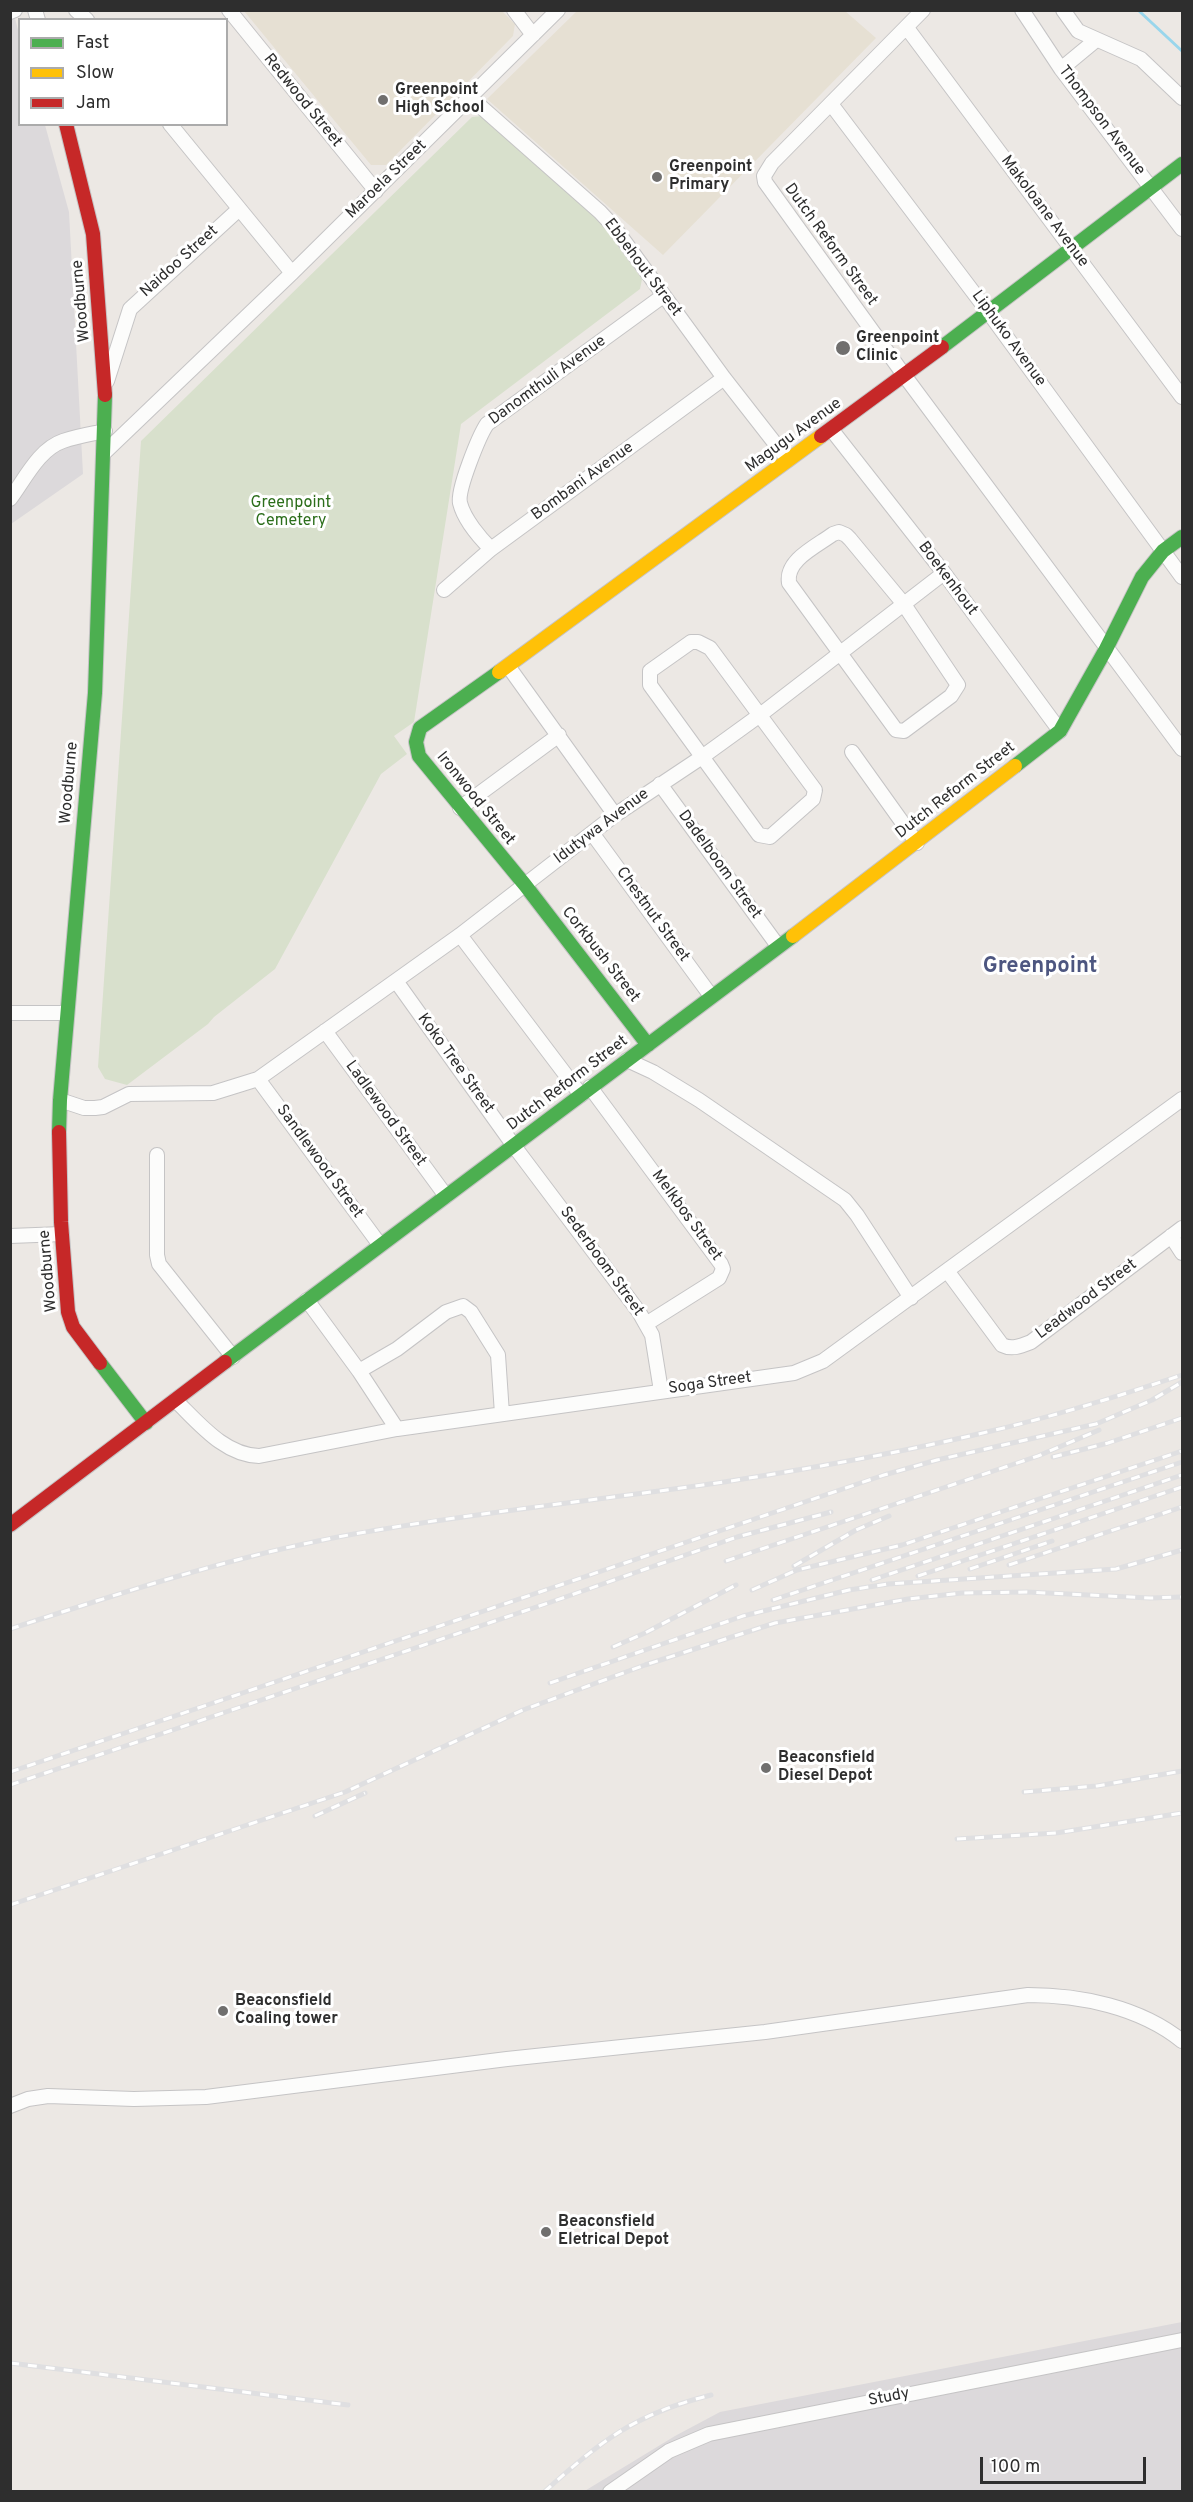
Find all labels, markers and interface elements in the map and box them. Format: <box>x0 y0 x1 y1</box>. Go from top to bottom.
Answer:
legend <box>18 18 228 126</box>
text: Fast <box>76 32 109 55</box>
street label: Redwood Street <box>258 50 346 152</box>
text: Slow <box>76 62 114 85</box>
street label: Thompson Avenue <box>1053 62 1149 180</box>
place label: Greenpoint High School <box>395 81 484 119</box>
text: Jam <box>76 92 111 115</box>
marker: Greenpoint High School <box>376 93 390 107</box>
street label: Maroela Street <box>343 137 431 223</box>
street label: Makoloane Avenue <box>996 152 1092 272</box>
place label: Greenpoint Primary <box>669 158 752 196</box>
marker: Greenpoint Primary <box>650 170 664 184</box>
street label: Dutch Reform Street <box>779 180 881 310</box>
street label: Ebbehout Street <box>599 215 685 321</box>
street label: Naidoo Street <box>137 222 223 302</box>
street label: Woodburne <box>69 259 95 343</box>
street label: Liphuko Avenue <box>967 287 1049 391</box>
place label: Greenpoint Clinic <box>856 329 939 367</box>
street label: Danomthuli Avenue <box>486 332 610 430</box>
marker: Greenpoint Clinic <box>834 339 852 357</box>
street label: Magugu Avenue <box>742 395 846 477</box>
street label: Bombani Avenue <box>528 439 638 525</box>
park label: Greenpoint Cemetery <box>251 494 331 532</box>
street label: Boekenhout <box>913 538 981 620</box>
street label: Dutch Reform Street <box>892 738 1020 844</box>
street label: Woodburne <box>57 741 83 825</box>
street label: Ironwood Street <box>432 748 518 850</box>
street label: Idutywa Avenue <box>551 785 653 869</box>
street label: Dadelboom Street <box>673 807 765 923</box>
street label: Chestnut Street <box>611 864 693 966</box>
street label: Corkbush Street <box>557 903 643 1007</box>
district label: Greenpoint <box>983 955 1097 981</box>
street label: Koko Tree Street <box>412 1010 498 1118</box>
street label: Dutch Reform Street <box>504 1032 632 1136</box>
street label: Ladlewood Street <box>340 1058 430 1170</box>
street label: Sandlewood Street <box>271 1102 367 1222</box>
street label: Melkbos Street <box>647 1167 725 1265</box>
street label: Sederboom Street <box>555 1203 647 1321</box>
street label: Woodburne <box>36 1229 62 1313</box>
street label: Leadwood Street <box>1033 1256 1141 1344</box>
street label: Soga Street <box>667 1369 753 1399</box>
place label: Beaconsfield Diesel Depot <box>778 1749 875 1787</box>
marker: Beaconsfield Diesel Depot <box>759 1761 773 1775</box>
place label: Beaconsfield Coaling tower <box>235 1992 338 2030</box>
marker: Beaconsfield Coaling tower <box>216 2004 230 2018</box>
place label: Beaconsfield Eletrical Depot <box>558 2213 669 2251</box>
marker: Beaconsfield Eletrical Depot <box>539 2225 553 2239</box>
street label: Study <box>867 2385 911 2411</box>
scale bar <box>983 2445 1150 2483</box>
text: 100 m <box>991 2456 1040 2479</box>

